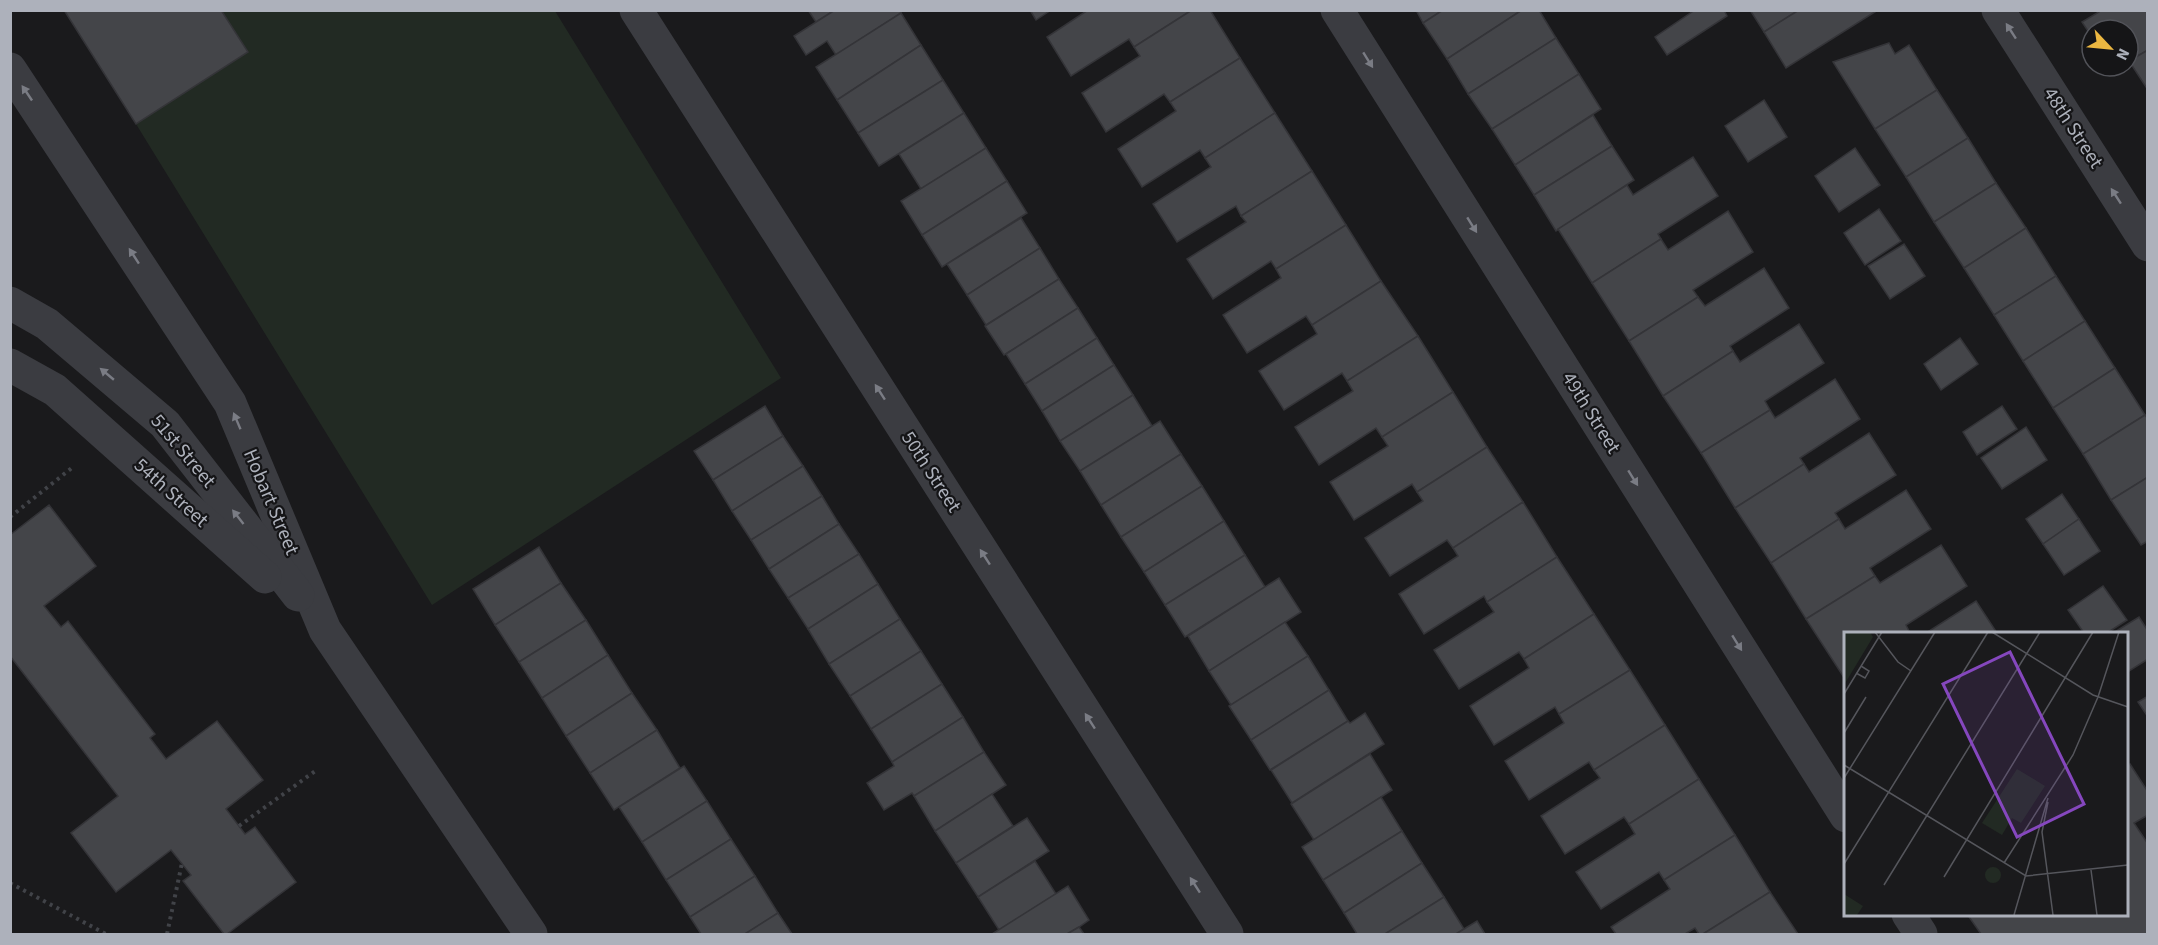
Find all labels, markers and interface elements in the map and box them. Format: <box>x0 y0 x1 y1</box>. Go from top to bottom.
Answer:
north arrow <box>2080 18 2140 78</box>
one-way arrow <box>2005 24 2017 40</box>
text: N <box>2110 45 2135 64</box>
one-way arrow <box>1363 52 1374 68</box>
street label: 48th Street <box>2036 82 2110 174</box>
one-way arrow <box>21 85 32 102</box>
one-way arrow <box>2111 188 2122 204</box>
one-way arrow <box>1467 217 1478 233</box>
one-way arrow <box>128 248 139 265</box>
street label: 49th Street <box>1555 367 1627 459</box>
one-way arrow <box>100 368 115 381</box>
one-way arrow <box>875 384 886 400</box>
street label: 51st Street <box>144 408 222 494</box>
one-way arrow <box>232 412 241 430</box>
street label: 50th Street <box>894 426 968 518</box>
street label: Hobart Street <box>236 445 306 559</box>
street label: 54th Street <box>128 452 215 534</box>
one-way arrow <box>1627 470 1638 487</box>
one-way arrow <box>232 510 244 525</box>
one-way arrow <box>979 549 991 565</box>
inset map <box>1844 632 2128 915</box>
one-way arrow <box>1731 635 1742 651</box>
one-way arrow <box>1085 713 1096 729</box>
one-way arrow <box>1190 877 1201 893</box>

